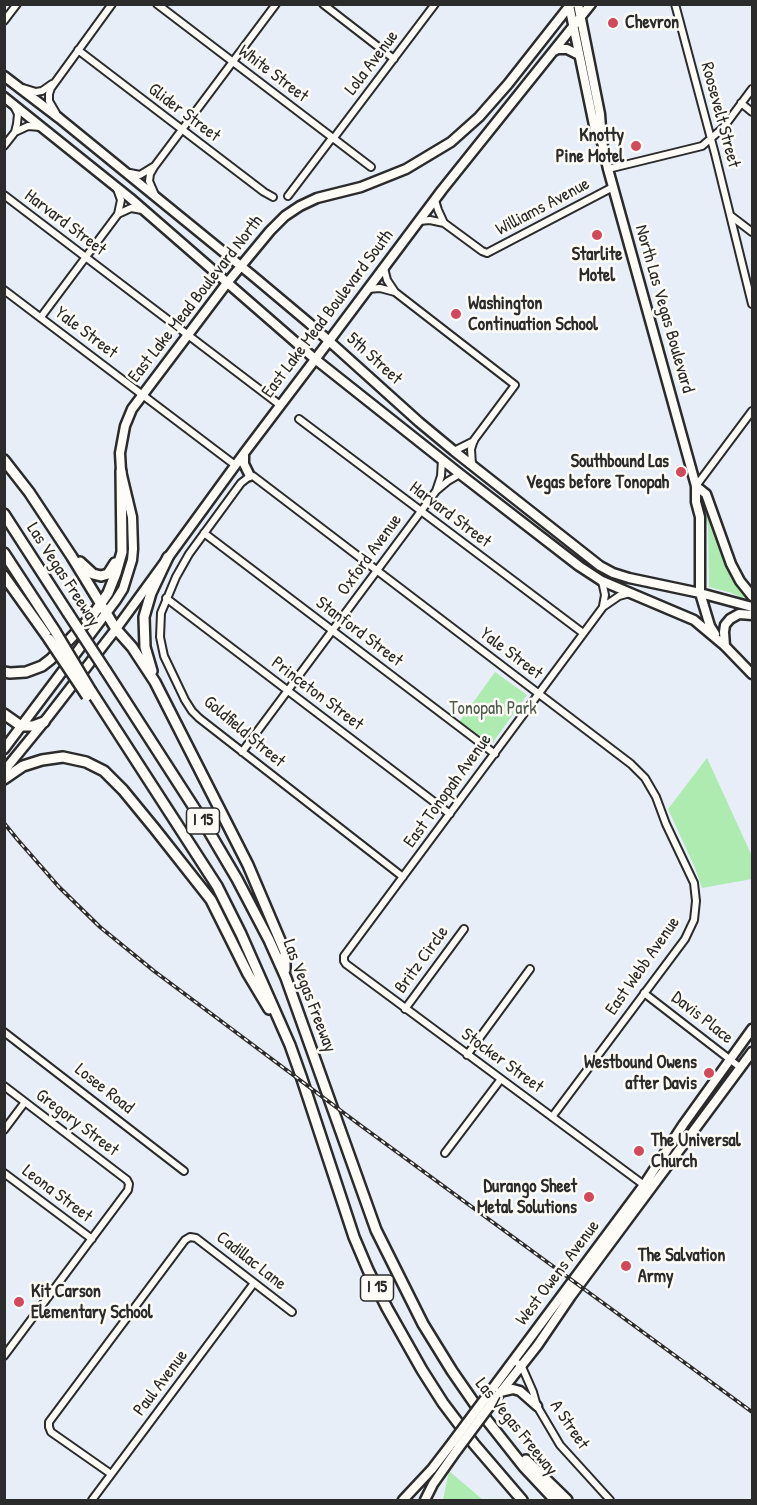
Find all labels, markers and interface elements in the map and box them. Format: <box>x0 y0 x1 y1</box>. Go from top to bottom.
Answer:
place label: Chevron <box>625 12 679 34</box>
marker: Chevron <box>606 16 620 30</box>
street label: Lola Avenue <box>341 26 403 100</box>
street label: White Street <box>234 41 312 107</box>
street label: Roosevelt Street <box>696 60 744 170</box>
street label: Glider Street <box>144 79 224 147</box>
place label: Knotty Pine Motel <box>556 125 624 168</box>
marker: Knotty Pine Motel <box>629 139 643 153</box>
street label: Williams Avenue <box>492 173 594 241</box>
street label: Harvard Street <box>20 185 110 261</box>
street label: East Lake Mead Boulevard North <box>124 211 268 387</box>
street label: North Las Vegas Boulevard <box>630 223 698 395</box>
street label: East Lake Mead Boulevard South <box>258 226 398 402</box>
marker: Starlite Motel <box>590 228 604 242</box>
place label: Starlite Motel <box>572 244 622 286</box>
place label: Washington Continuation School <box>468 293 598 336</box>
street label: Yale Street <box>50 302 122 364</box>
marker: Washington Continuation School <box>449 307 463 321</box>
street label: 5th Street <box>342 328 406 390</box>
place label: Southbound Las Vegas before Tonopah <box>526 451 669 494</box>
marker: Southbound Las Vegas before Tonopah <box>674 465 688 479</box>
street label: Harvard Street <box>405 477 495 553</box>
street label: Oxford Avenue <box>333 510 407 600</box>
street label: Las Vegas Freeway <box>21 519 105 631</box>
street label: Stanford Street <box>311 592 407 672</box>
street label: Yale Street <box>475 623 547 685</box>
street label: Princeton Street <box>267 652 367 736</box>
street label: Goldfield Street <box>199 692 289 772</box>
park label: Tonopah Park <box>449 698 537 720</box>
street label: East Tonopah Avenue <box>399 730 497 852</box>
road number: I 15 <box>186 808 220 834</box>
street label: East Webb Avenue <box>601 913 685 1019</box>
street label: Britz Circle <box>390 922 454 998</box>
street label: Las Vegas Freeway <box>278 936 340 1056</box>
street label: Davis Place <box>667 987 737 1049</box>
street label: Stocker Street <box>457 1024 547 1098</box>
place label: Westbound Owens after Davis <box>584 1052 697 1094</box>
street label: Losee Road <box>70 1059 138 1119</box>
marker: Westbound Owens after Davis <box>702 1066 716 1080</box>
street label: Gregory Street <box>31 1085 123 1161</box>
place label: The Universal Church <box>651 1130 740 1172</box>
marker: The Universal Church <box>632 1144 646 1158</box>
street label: Leona Street <box>18 1161 96 1227</box>
place label: Durango Sheet Metal Solutions <box>477 1176 577 1218</box>
marker: Durango Sheet Metal Solutions <box>582 1190 596 1204</box>
street label: West Owens Avenue <box>511 1216 605 1330</box>
street label: Cadillac Lane <box>212 1227 290 1295</box>
place label: The Salvation Army <box>638 1245 725 1288</box>
marker: The Salvation Army <box>619 1259 633 1273</box>
road number: I 15 <box>360 1275 394 1301</box>
place label: Kit Carson Elementary School <box>31 1281 152 1324</box>
marker: Kit Carson Elementary School <box>12 1295 26 1309</box>
street label: Paul Avenue <box>129 1346 193 1420</box>
street label: Las Vegas Freeway <box>470 1374 562 1480</box>
street label: A Street <box>545 1396 593 1454</box>

